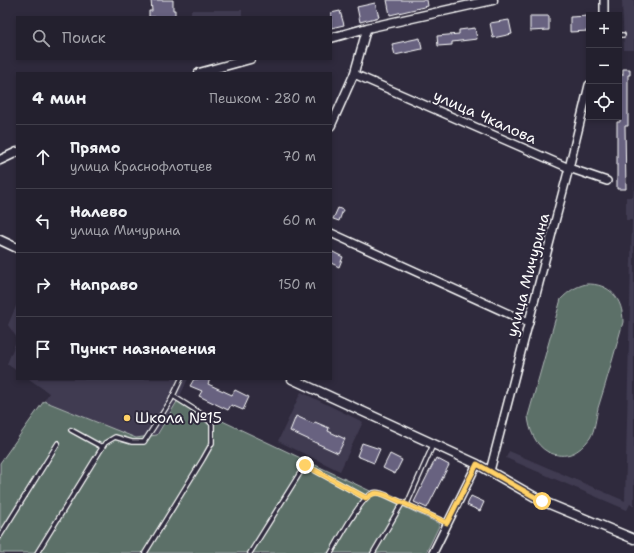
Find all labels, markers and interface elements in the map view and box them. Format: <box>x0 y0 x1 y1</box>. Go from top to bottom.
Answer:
map controls <box>586 12 622 120</box>
button: + <box>586 12 622 48</box>
search box <box>16 16 332 60</box>
icon: search <box>30 27 52 49</box>
text: Поиск <box>62 28 106 48</box>
button: − <box>586 48 622 84</box>
button: locate <box>586 84 622 120</box>
street label: улица Чкалова <box>430 85 540 149</box>
text: 4 мин <box>32 87 87 109</box>
text: Пешком · 280 m <box>209 90 316 107</box>
text: Прямо <box>70 138 120 158</box>
icon: ahead <box>32 146 54 168</box>
text: 70 m <box>282 148 316 165</box>
text: улица Краснофлотцев <box>70 158 212 175</box>
text: Налево <box>70 202 128 222</box>
icon: left <box>32 210 54 232</box>
street label: улица Мичурина <box>502 210 554 339</box>
text: 60 m <box>283 212 316 229</box>
text: улица Мичурина <box>70 222 180 239</box>
icon: right <box>32 274 54 296</box>
text: Направо <box>70 275 138 295</box>
text: 150 m <box>278 276 316 293</box>
icon: arrive <box>32 338 54 360</box>
text: Пункт назначения <box>70 339 216 359</box>
place label: Школа №15 <box>135 408 222 428</box>
marker: Школа №15 <box>122 413 132 423</box>
route end <box>296 456 314 474</box>
route start <box>533 492 551 510</box>

